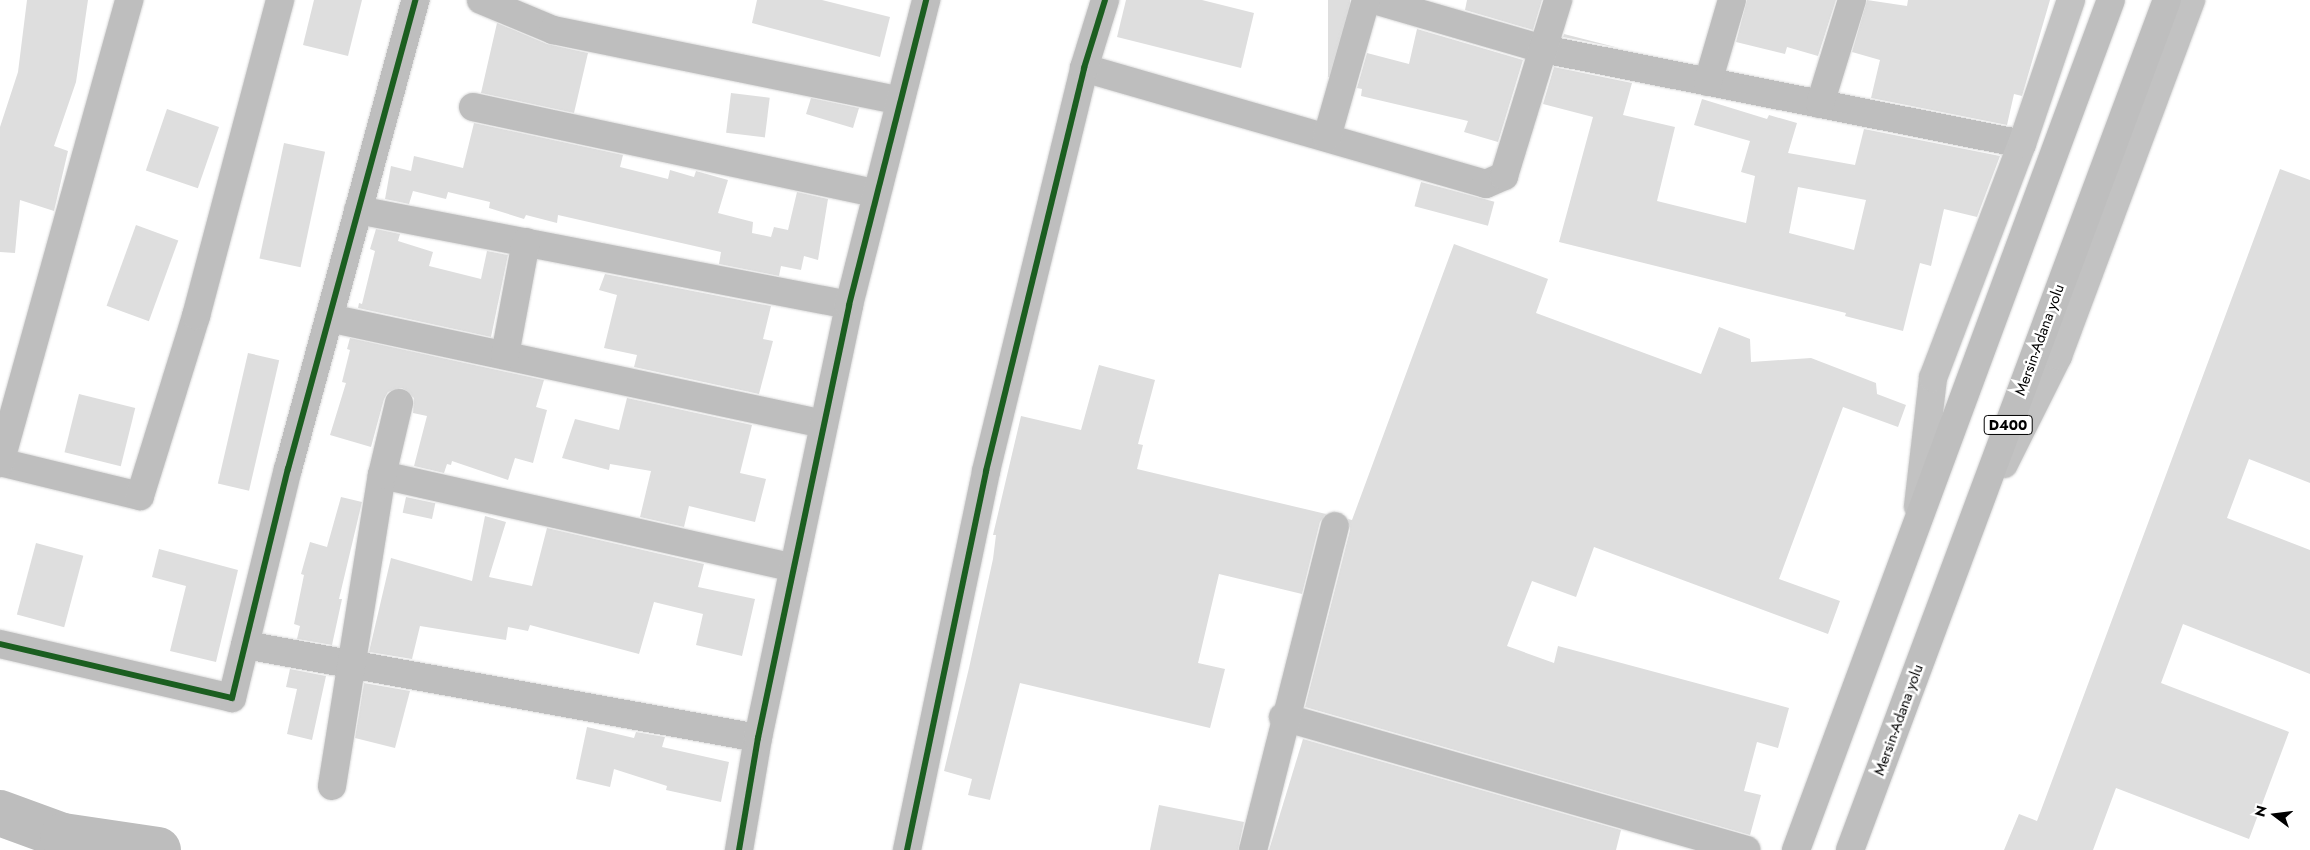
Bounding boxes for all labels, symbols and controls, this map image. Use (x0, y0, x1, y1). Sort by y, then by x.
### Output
street label: Mersin-Adana yolu (2012, 282, 2068, 398)
road number: D400 (1983, 414, 2033, 436)
street label: Mersin-Adana yolu (1871, 662, 1927, 778)
north arrow (2250, 790, 2300, 840)
text: N (2249, 803, 2272, 819)

